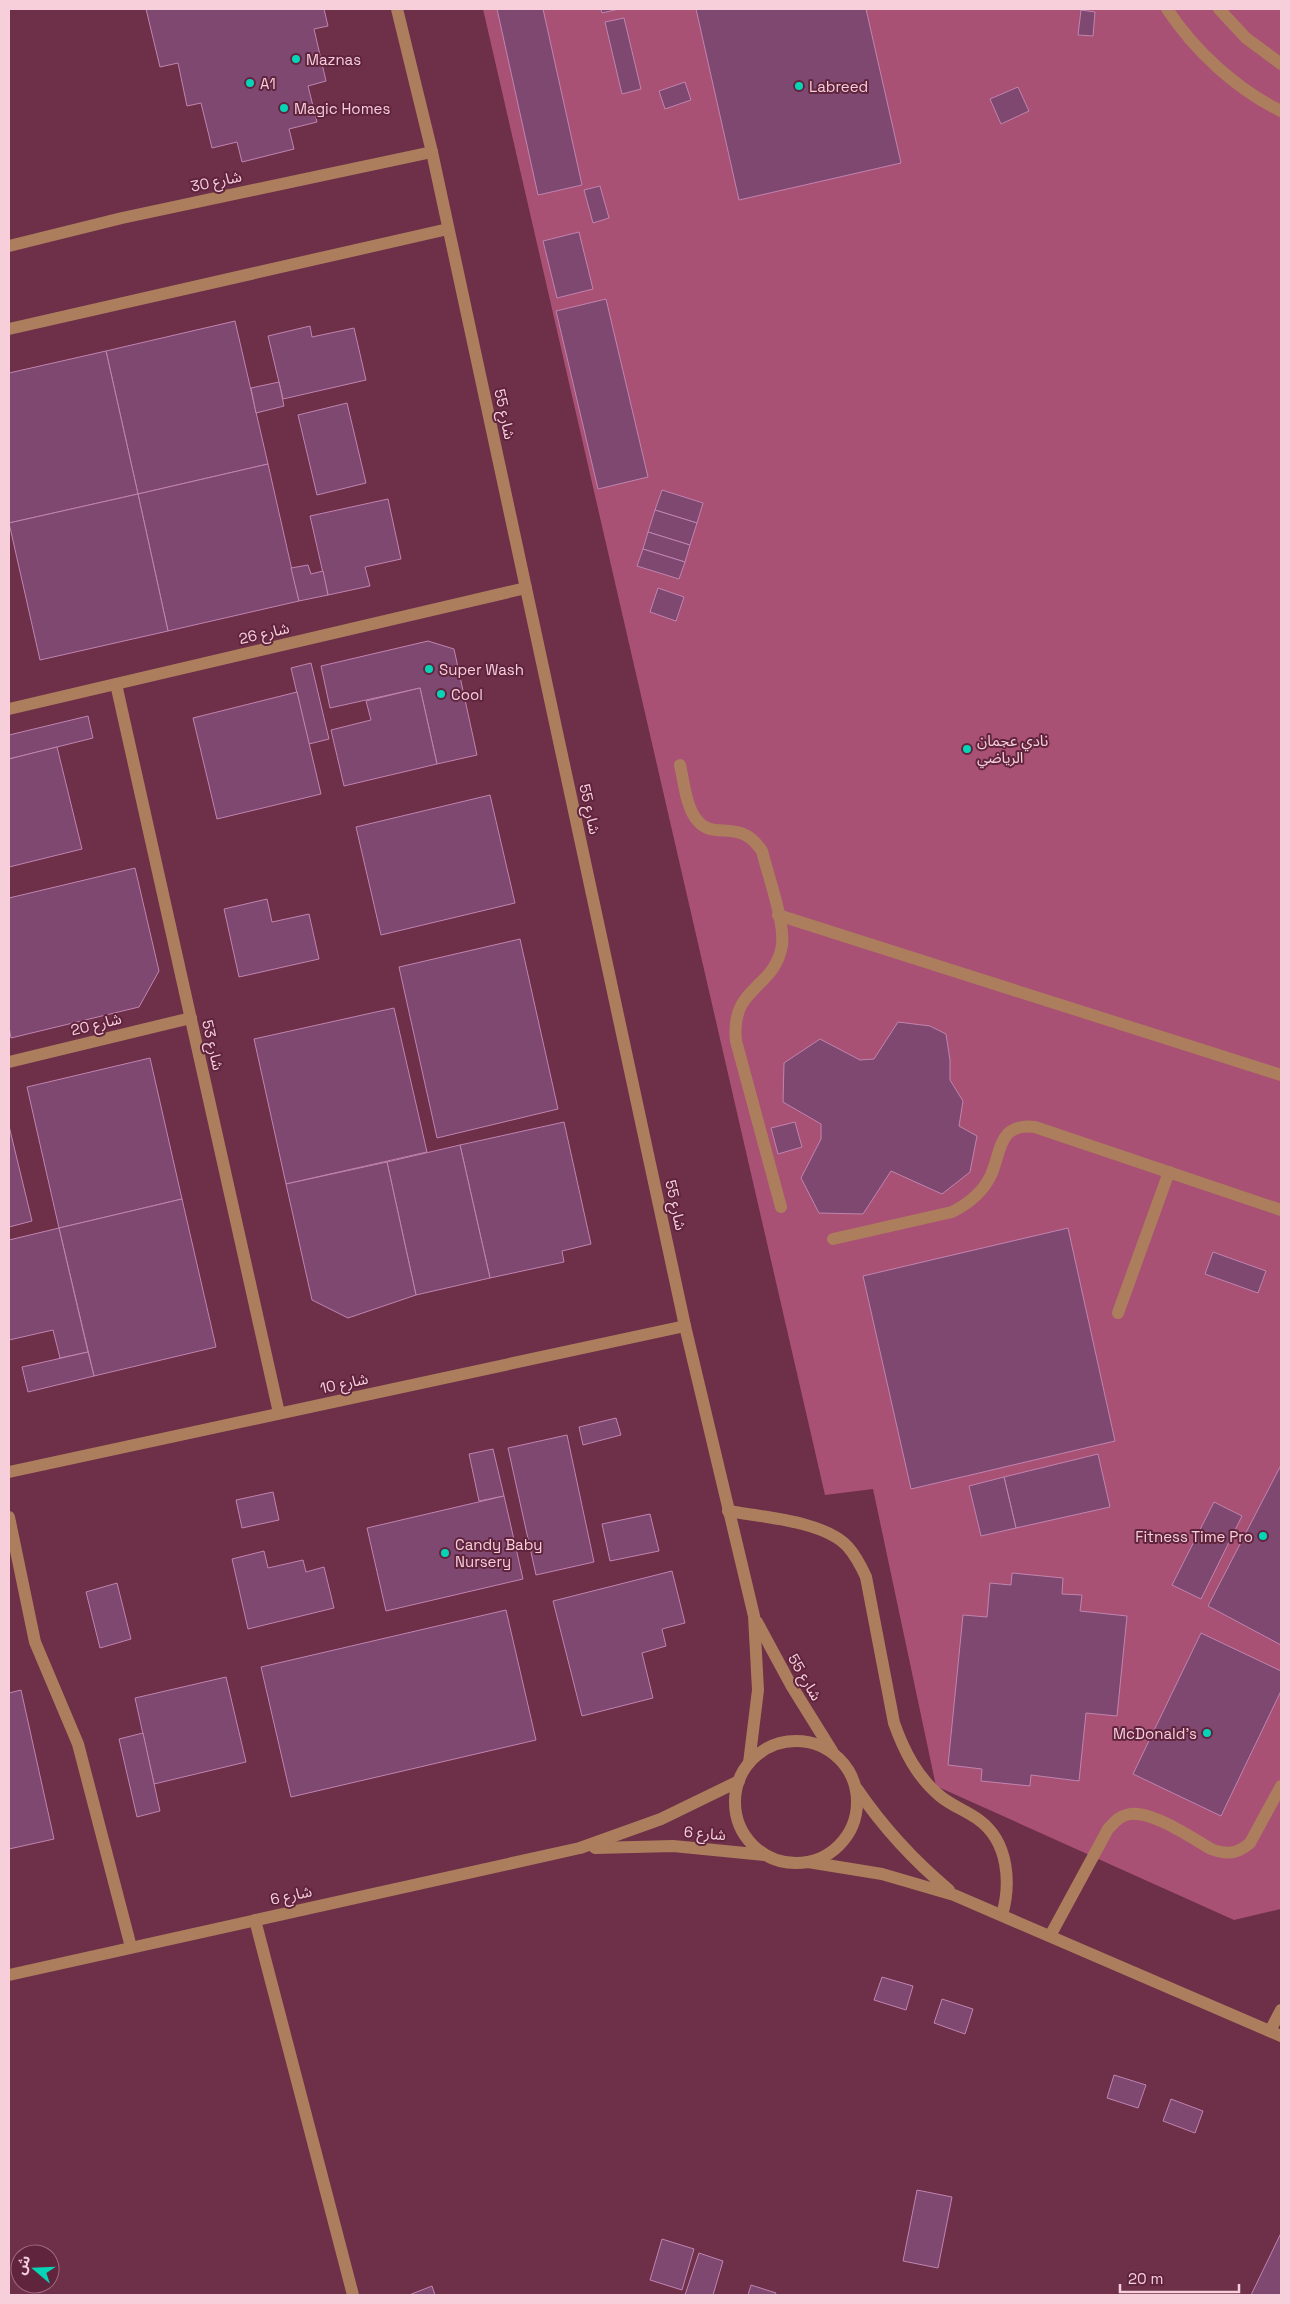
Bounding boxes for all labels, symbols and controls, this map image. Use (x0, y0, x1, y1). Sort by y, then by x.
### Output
place label: Maznas (306, 50, 361, 69)
marker: Maznas (290, 53, 302, 65)
place label: A1 (260, 74, 276, 93)
marker: A1 (244, 77, 256, 89)
place label: Labreed (809, 77, 868, 96)
marker: Labreed (793, 80, 805, 92)
place label: Magic Homes (294, 99, 390, 118)
marker: Magic Homes (278, 102, 290, 114)
street label: شارع 30 (189, 166, 244, 199)
street label: شارع 55 (487, 387, 520, 442)
street label: شارع 26 (237, 618, 292, 651)
place label: Super Wash (439, 660, 524, 679)
marker: Super Wash (423, 663, 435, 675)
place label: Cool (451, 685, 483, 704)
marker: Cool (435, 688, 447, 700)
place label: نادي عجمان الرياضي (977, 731, 1048, 769)
marker: نادي عجمان الرياضي (961, 743, 973, 755)
street label: شارع 55 (572, 782, 605, 837)
street label: شارع 20 (69, 1008, 124, 1042)
street label: شارع 53 (195, 1018, 228, 1073)
street label: شارع 55 (658, 1178, 691, 1233)
street label: شارع 10 (318, 1369, 371, 1400)
place label: Fitness Time Pro (1135, 1527, 1253, 1546)
marker: Fitness Time Pro (1257, 1530, 1269, 1542)
place label: Candy Baby Nursery (455, 1535, 543, 1571)
marker: Candy Baby Nursery (439, 1547, 451, 1559)
street label: شارع 55 (781, 1650, 826, 1706)
place label: McDonald's (1113, 1724, 1197, 1743)
marker: McDonald's (1201, 1727, 1213, 1739)
street label: شارع 6 (683, 1822, 727, 1847)
street label: شارع 6 (268, 1881, 315, 1912)
north arrow (10, 2244, 60, 2294)
text: ش (11, 2253, 34, 2277)
scale bar (1120, 2262, 1239, 2294)
text: 20 m (1128, 2269, 1163, 2288)

